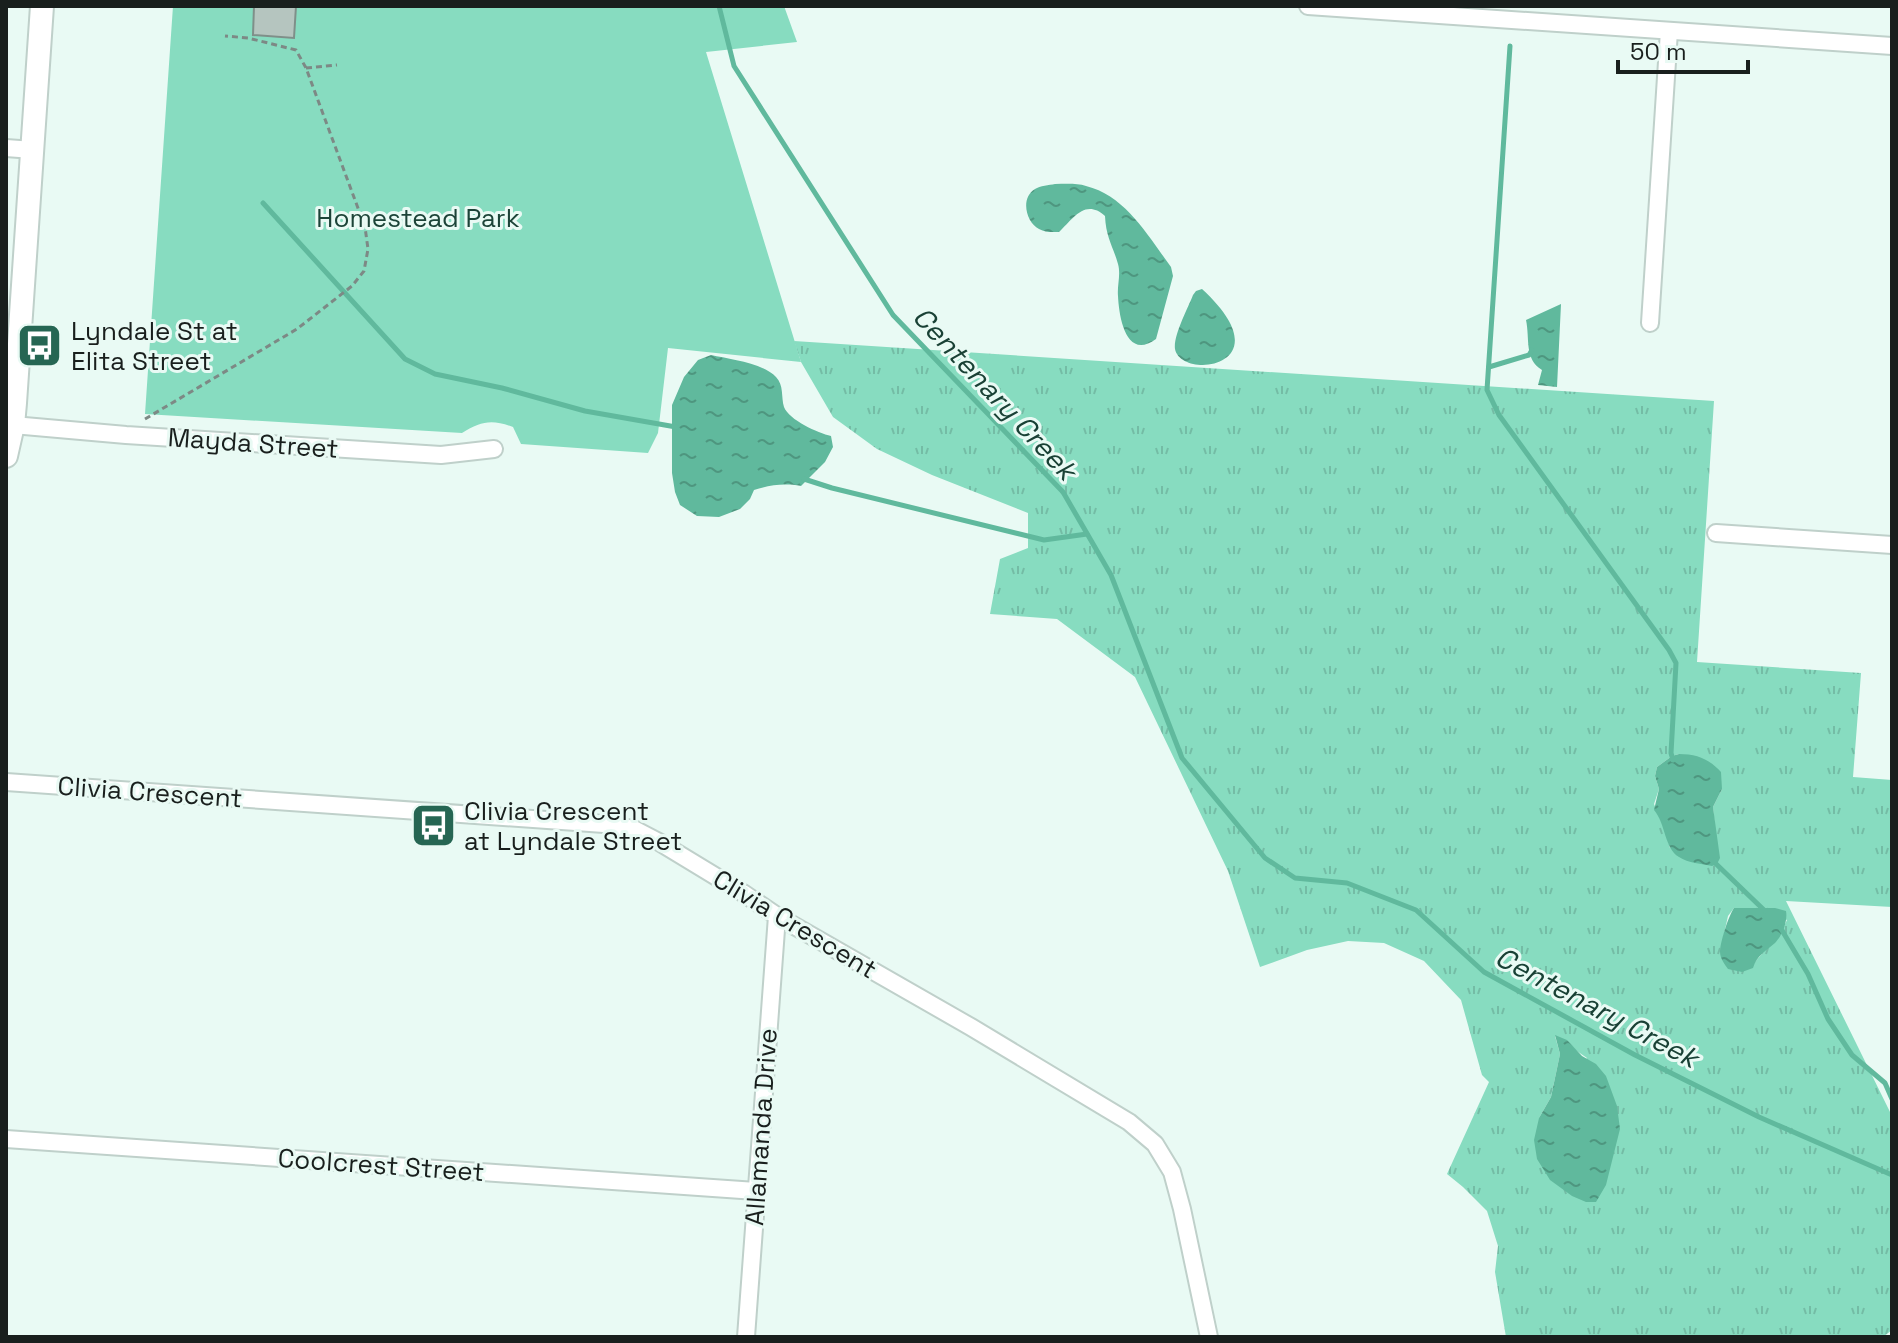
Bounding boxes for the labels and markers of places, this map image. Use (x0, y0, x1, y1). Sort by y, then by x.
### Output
place label: Lyndale St at Elita Street (71, 314, 238, 378)
bus stop icon: Lyndale St at Elita Street (16, 322, 64, 370)
place label: Clivia Crescent at Lyndale Street (464, 794, 682, 858)
bus stop icon: Clivia Crescent at Lyndale Street (409, 802, 457, 850)

